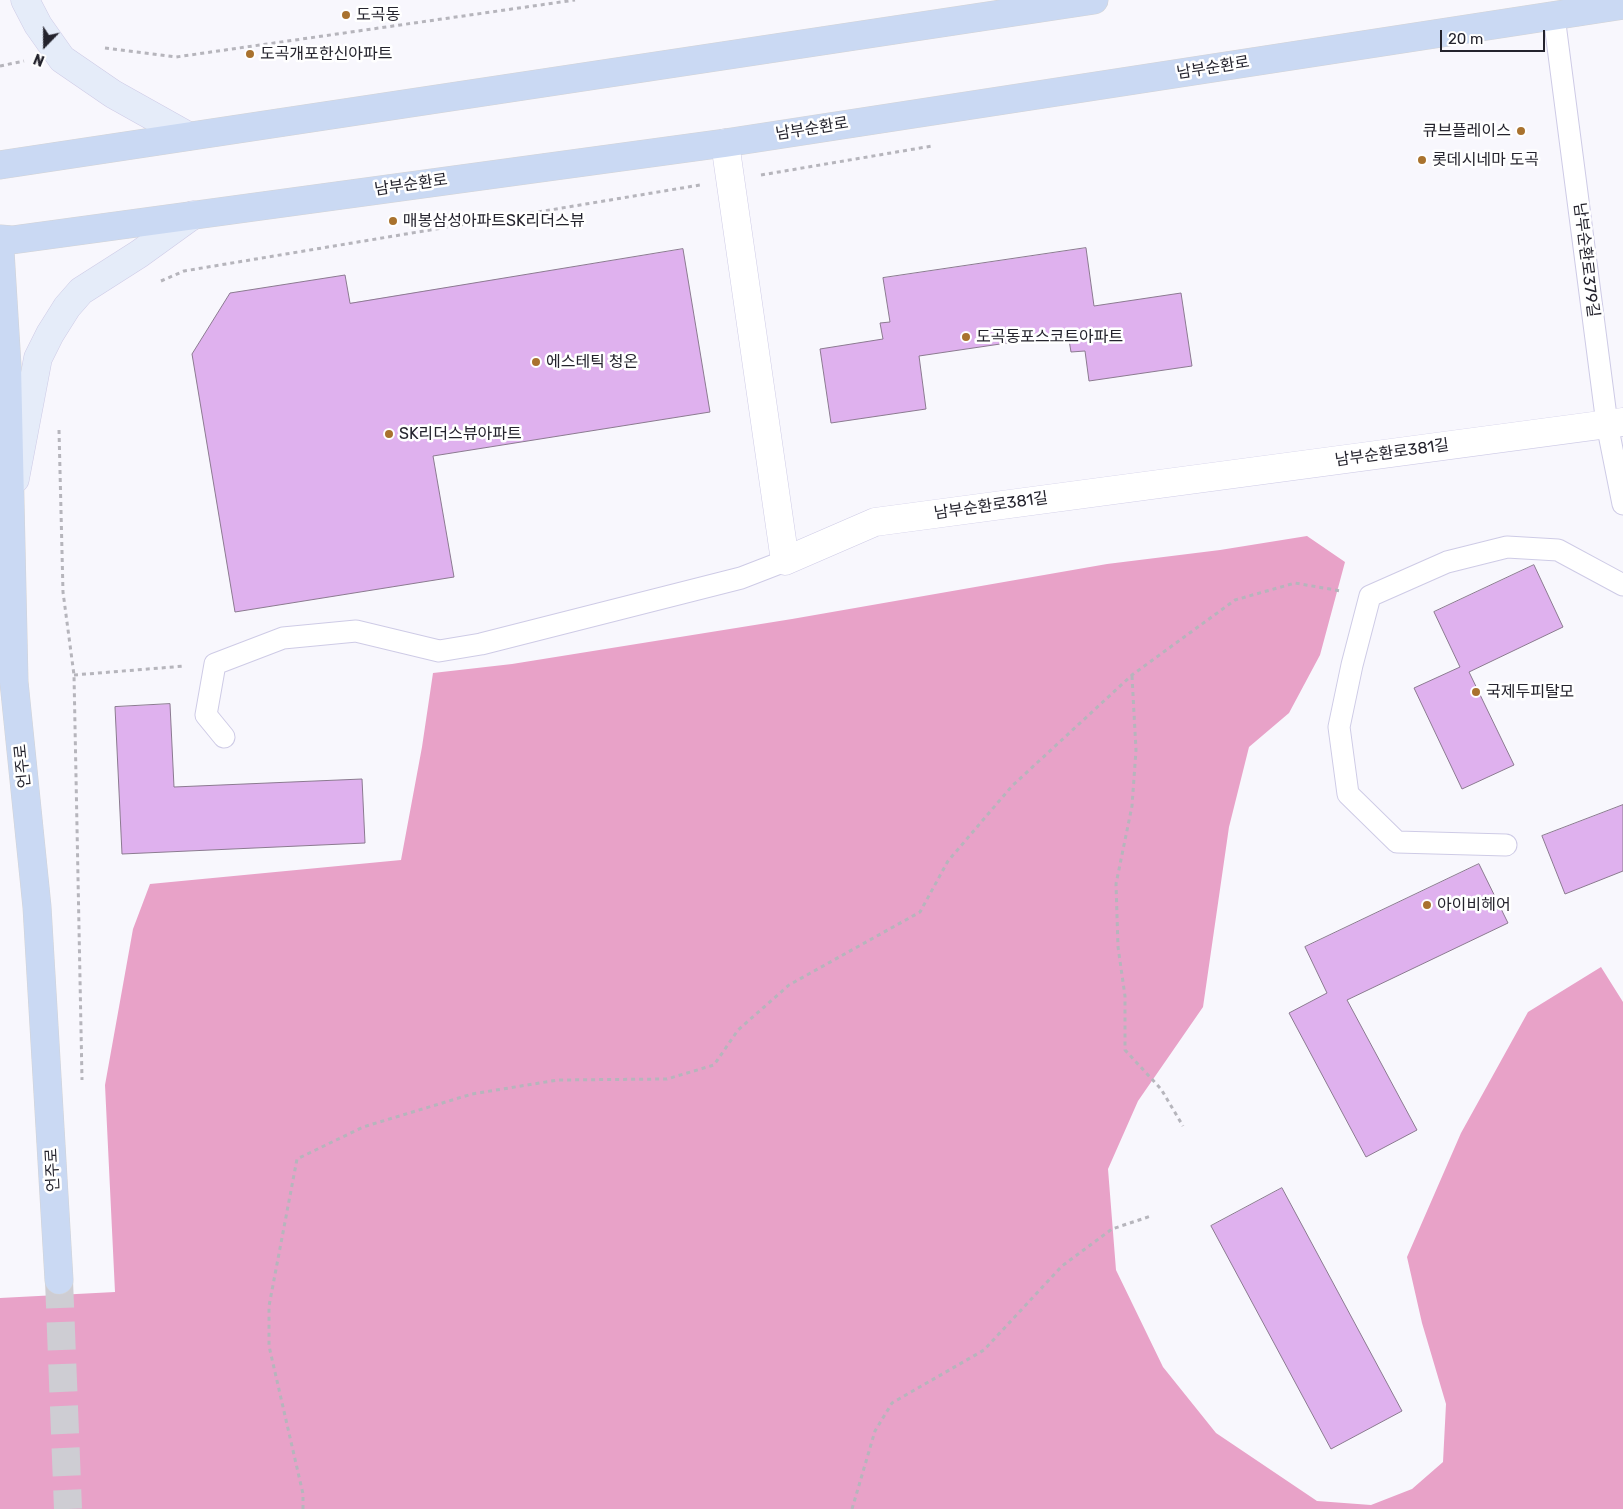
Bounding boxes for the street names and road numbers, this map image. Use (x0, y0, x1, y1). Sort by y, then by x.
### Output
street label: 남부순환로 (1175, 53, 1251, 83)
street label: 남부순환로 (774, 114, 850, 144)
street label: 남부순환로 (373, 170, 449, 200)
street label: 남부순환로379길 (1569, 201, 1603, 319)
street label: 남부순환로381길 (1334, 435, 1450, 471)
street label: 남부순환로381길 (933, 488, 1049, 524)
street label: 언주로 (11, 743, 35, 789)
street label: 언주로 (42, 1147, 64, 1193)

